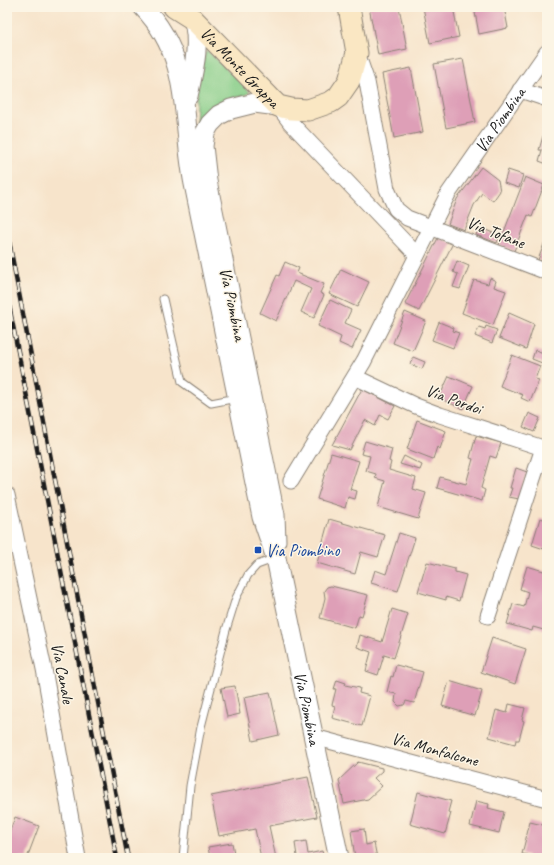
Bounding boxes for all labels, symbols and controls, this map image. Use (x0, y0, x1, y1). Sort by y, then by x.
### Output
street label: Via Monte Grappa (196, 23, 285, 114)
street label: Via Piombina (470, 82, 531, 157)
street label: Via Tofane (464, 212, 529, 254)
street label: Via Piombina (215, 266, 251, 345)
street label: Via Pordoi (423, 380, 486, 420)
place label: Via Piombino (266, 540, 340, 561)
marker: Via Piombino (253, 545, 263, 555)
street label: Via Canale (46, 641, 79, 707)
street label: Via Piombina (289, 670, 325, 749)
street label: Via Monfalcone (389, 728, 482, 771)

